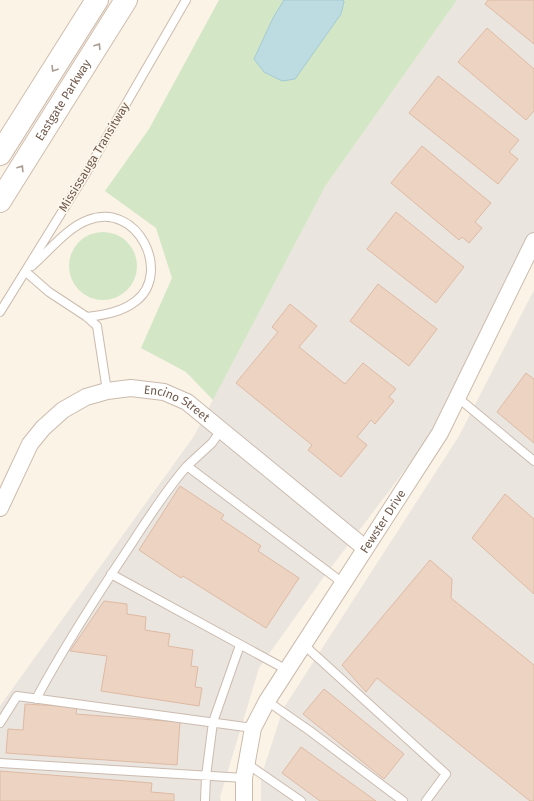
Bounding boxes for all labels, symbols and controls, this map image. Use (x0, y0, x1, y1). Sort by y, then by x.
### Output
one-way arrow (93, 43, 101, 50)
street label: Eastgate Parkway (33, 57, 94, 143)
one-way arrow (51, 65, 59, 72)
street label: Mississauga Transitway (56, 100, 132, 214)
one-way arrow (16, 165, 24, 172)
street label: Encino Street (143, 383, 213, 425)
street label: Fewster Drive (357, 487, 409, 556)

